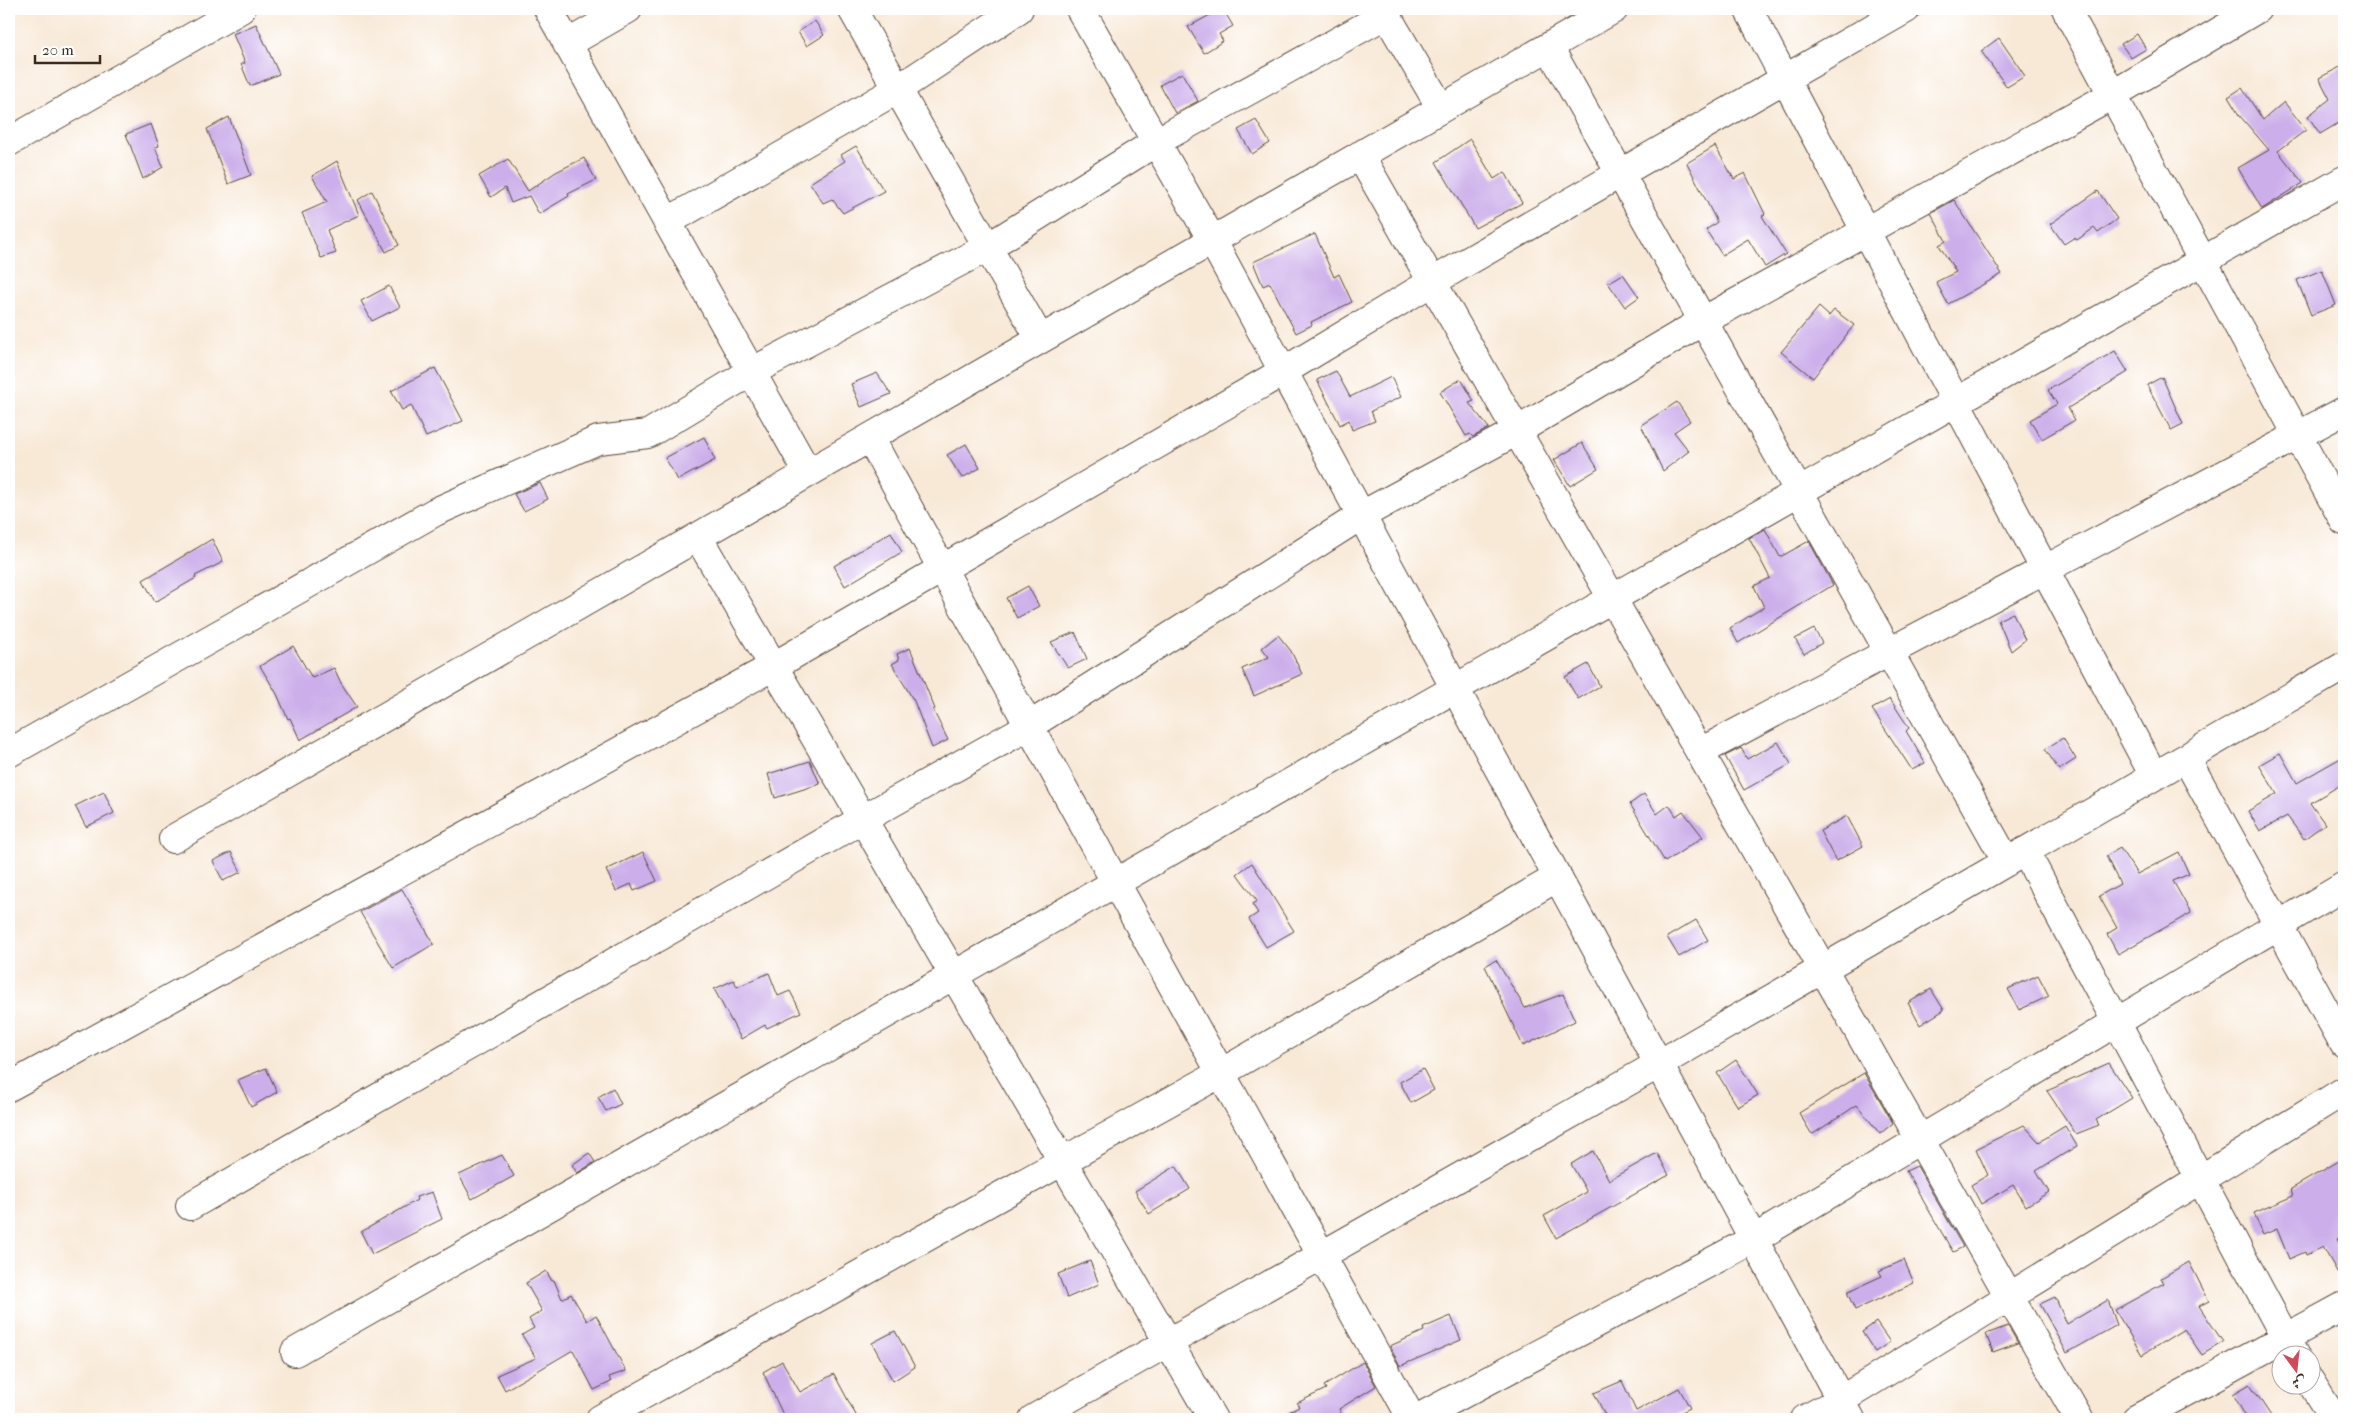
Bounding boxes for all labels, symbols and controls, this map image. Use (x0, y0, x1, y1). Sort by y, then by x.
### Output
scale bar (35, 32, 100, 64)
text: 20 m (42, 41, 74, 59)
north arrow (2270, 1346, 2320, 1396)
text: ش (2290, 1372, 2308, 1392)

